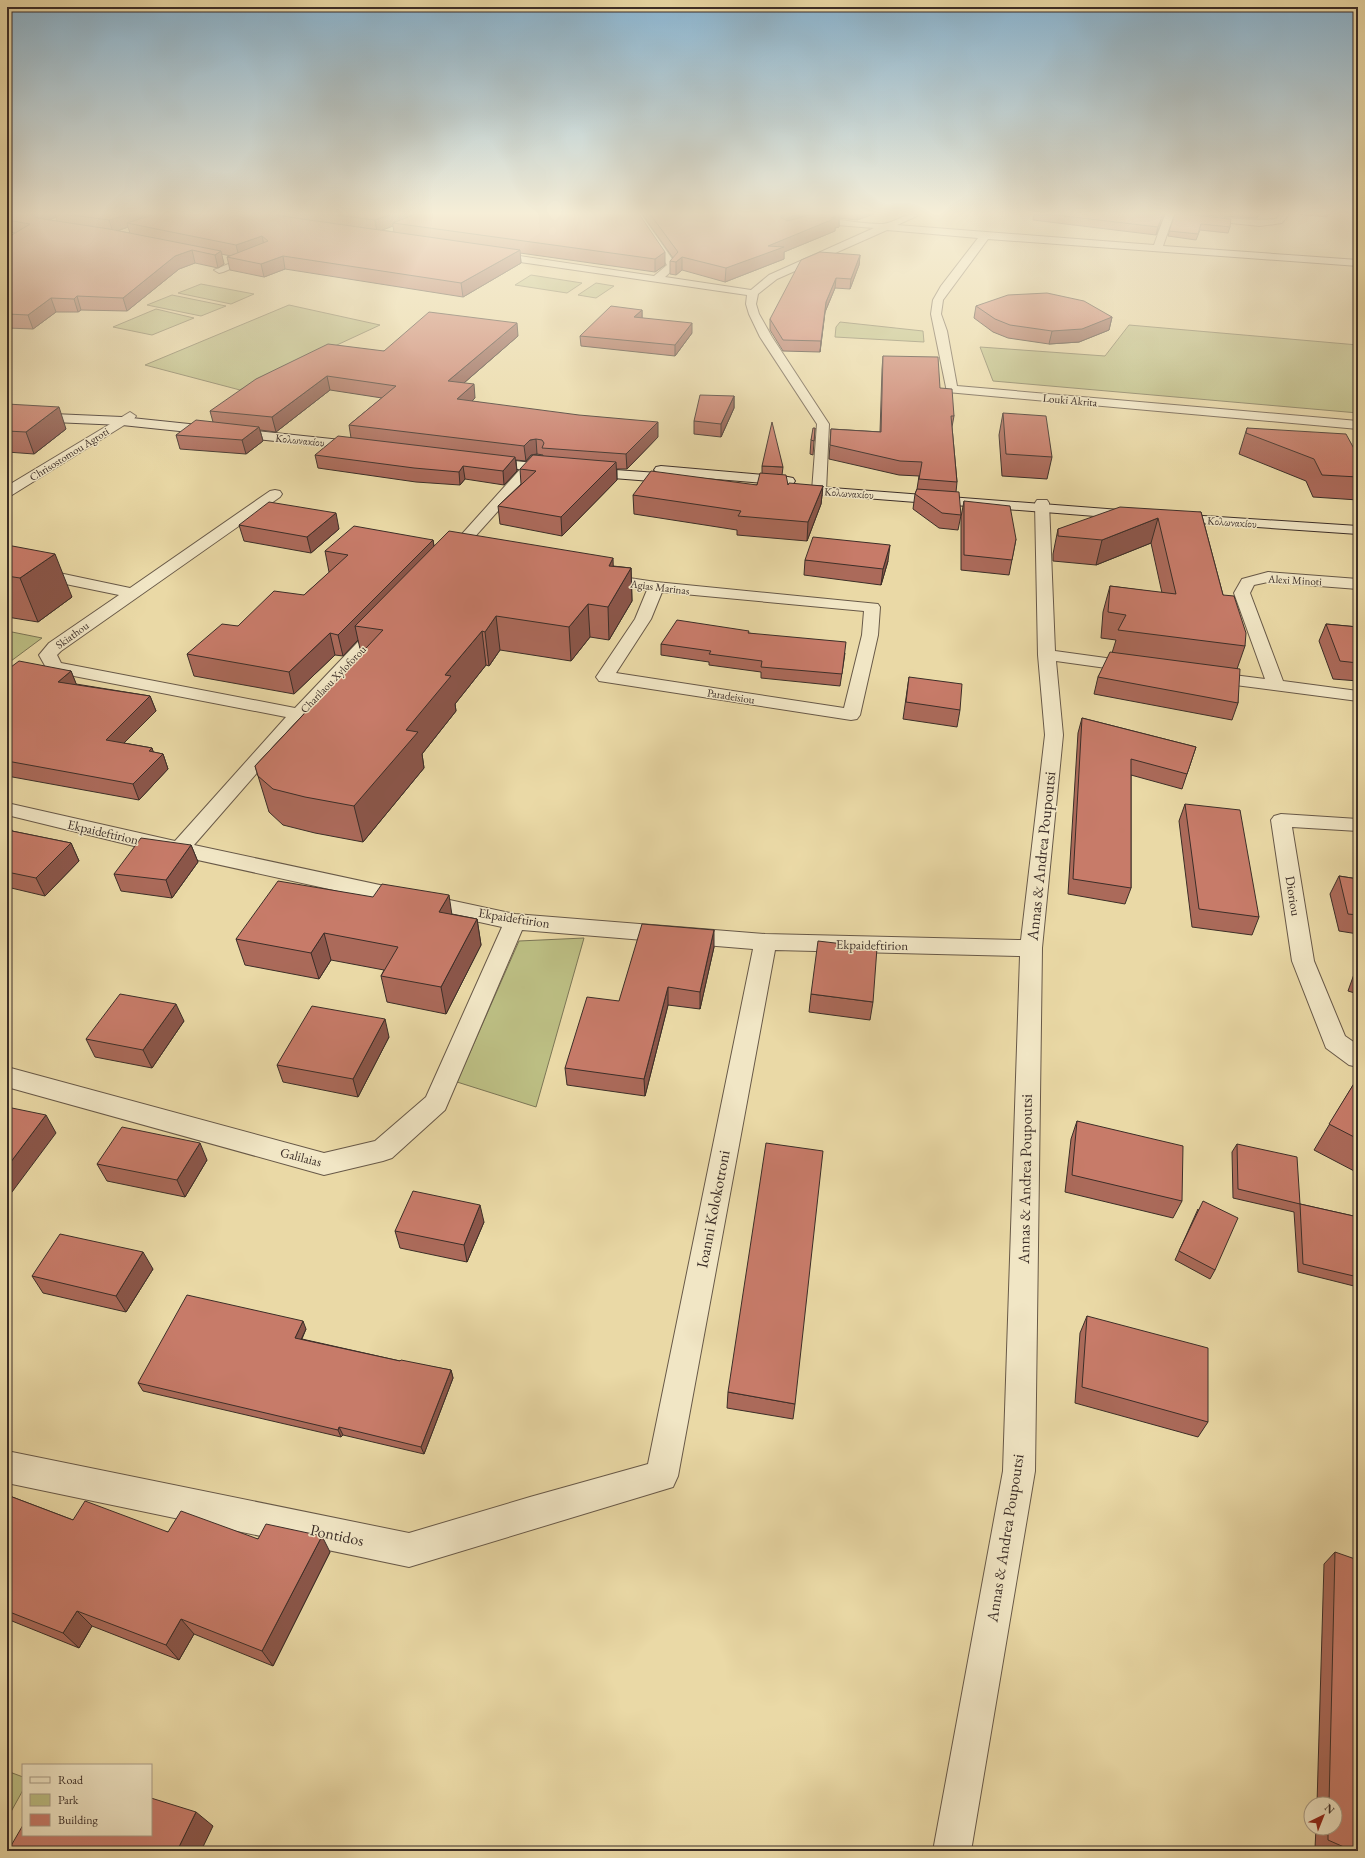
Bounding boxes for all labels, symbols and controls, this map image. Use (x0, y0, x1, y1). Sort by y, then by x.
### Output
street label: Louki Akrita (1042, 391, 1098, 409)
street label: Chrisostomou Agroti (27, 424, 112, 484)
street label: Κολωνακίου (275, 430, 326, 450)
street label: Κολωνακίου (824, 484, 874, 502)
street label: Κολωνακίου (1207, 513, 1257, 531)
street label: Alexi Minoti (1267, 572, 1323, 588)
street label: Agias Marinas (629, 576, 691, 598)
street label: Skiathou (53, 618, 92, 652)
street label: Charilaou Xyloforou (297, 642, 369, 716)
street label: Paradeisiou (706, 685, 756, 707)
street label: Annas & Andrea Poupoutsi (1022, 770, 1060, 943)
street label: Ekpaideftirion (66, 816, 140, 848)
street label: Dioriou (1281, 875, 1305, 917)
street label: Ekpaideftirion (477, 904, 551, 932)
street label: Ekpaideftirion (836, 936, 908, 954)
street label: Annas & Andrea Poupoutsi (1013, 1094, 1037, 1265)
street label: Galilaias (279, 1144, 323, 1170)
street label: Ioanni Kolokotroni (691, 1148, 735, 1270)
street label: Annas & Andrea Poupoutsi (981, 1452, 1029, 1625)
street label: Pontidos (308, 1519, 366, 1551)
legend (22, 1764, 152, 1836)
text: Road (58, 1772, 84, 1788)
text: Park (58, 1792, 79, 1808)
north arrow (1303, 1796, 1343, 1836)
text: N (1322, 1801, 1338, 1817)
text: Building (58, 1812, 99, 1828)

